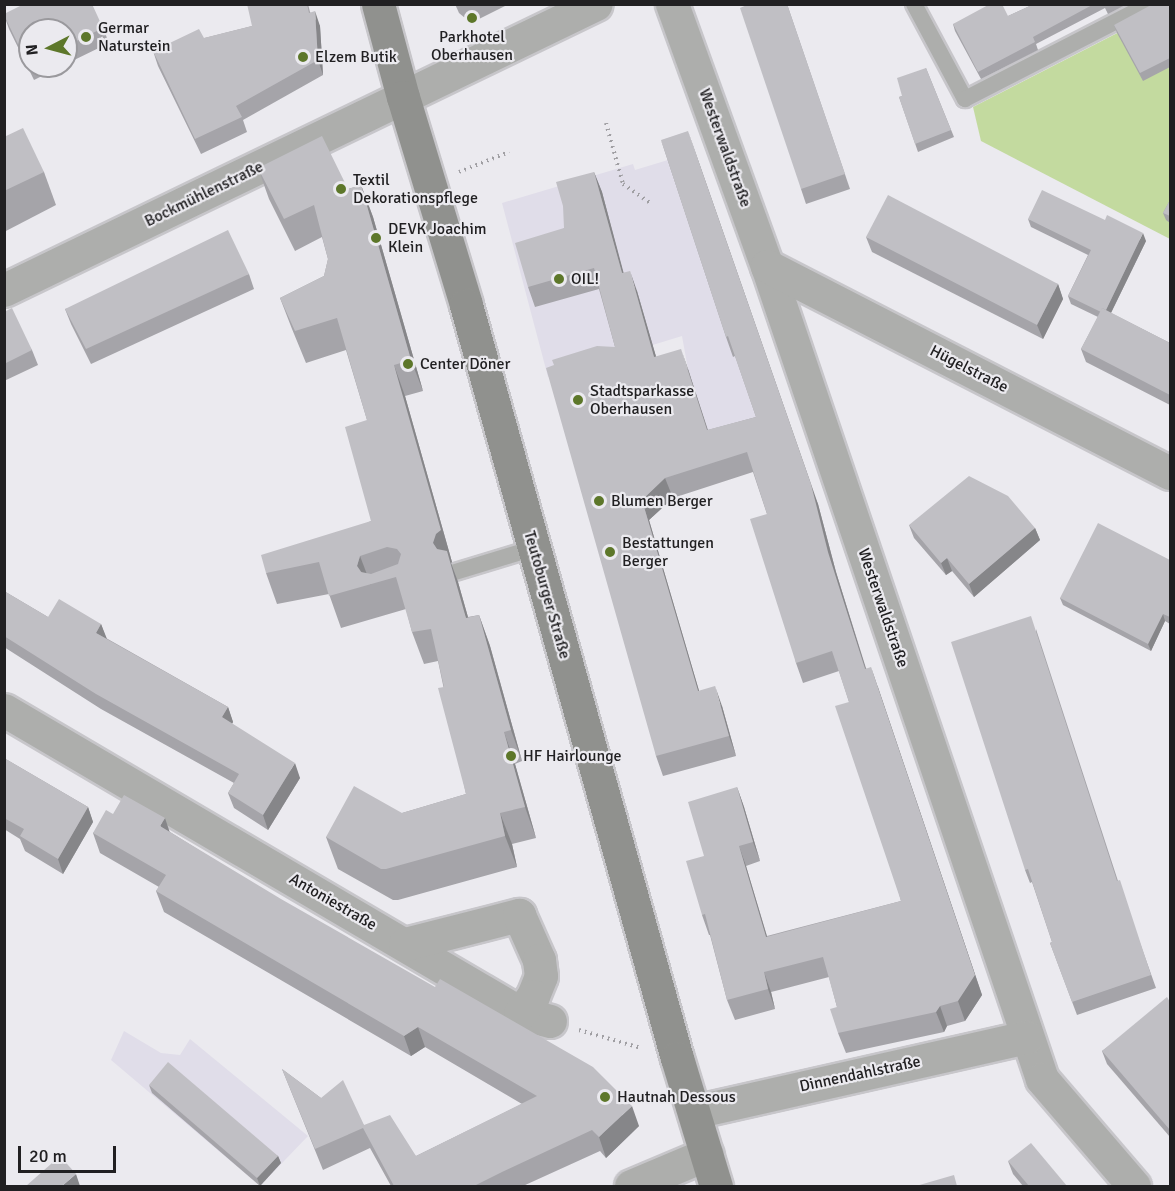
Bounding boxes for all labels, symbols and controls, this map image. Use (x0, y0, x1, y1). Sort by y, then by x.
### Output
marker: Parkhotel Oberhausen (465, 11, 479, 25)
north arrow (18, 18, 78, 78)
place label: Germar Naturstein (98, 18, 171, 56)
place label: Parkhotel Oberhausen (431, 27, 513, 65)
marker: Germar Naturstein (79, 30, 93, 44)
text: N (22, 43, 43, 56)
place label: Elzem Butik (315, 47, 397, 67)
marker: Elzem Butik (296, 50, 310, 64)
street label: Westerwaldstraße (695, 86, 755, 210)
street label: Bockmühlenstraße (142, 157, 266, 231)
place label: Textil Dekorationspflege (353, 170, 478, 208)
marker: Textil Dekorationspflege (334, 182, 348, 196)
place label: DEVK Joachim Klein (388, 219, 487, 257)
marker: DEVK Joachim Klein (369, 231, 383, 245)
place label: OIL! (571, 269, 599, 289)
marker: OIL! (552, 272, 566, 286)
street label: Hügelstraße (927, 341, 1011, 397)
place label: Center Döner (420, 354, 510, 374)
marker: Center Döner (401, 357, 415, 371)
place label: Stadtsparkasse Oberhausen (590, 381, 694, 419)
marker: Stadtsparkasse Oberhausen (571, 393, 585, 407)
place label: Blumen Berger (611, 491, 713, 511)
marker: Blumen Berger (592, 494, 606, 508)
street label: Teutoburger Straße (520, 529, 574, 661)
place label: Bestattungen Berger (622, 533, 714, 571)
marker: Bestattungen Berger (603, 545, 617, 559)
street label: Westerwaldstraße (854, 546, 912, 670)
place label: HF Hairlounge (523, 746, 622, 766)
marker: HF Hairlounge (504, 749, 518, 763)
street label: Antoniestraße (286, 869, 380, 935)
street label: Dinnendahlstraße (798, 1052, 922, 1096)
place label: Hautnah Dessous (617, 1087, 736, 1107)
marker: Hautnah Dessous (598, 1090, 612, 1104)
scale bar (21, 1134, 118, 1172)
text: 20 m (29, 1145, 67, 1167)

